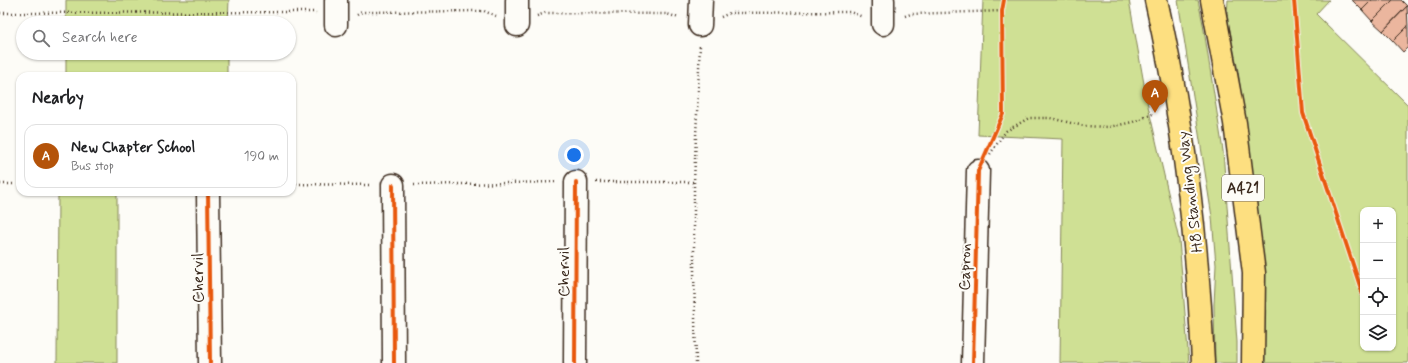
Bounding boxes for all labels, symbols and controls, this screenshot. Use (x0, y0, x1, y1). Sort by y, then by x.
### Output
search box (16, 16, 296, 60)
icon: search (30, 27, 52, 49)
text: Search here (62, 28, 138, 48)
pin: A (1142, 80, 1168, 113)
text: Nearby (32, 87, 84, 109)
street label: H8 Standing Way (1173, 130, 1209, 254)
text: New Chapter School (71, 138, 195, 158)
your location (564, 145, 584, 165)
text: A (42, 148, 50, 165)
text: 190 m (244, 148, 279, 165)
text: Bus stop (71, 158, 114, 175)
road number: A421 (1222, 175, 1264, 201)
map controls (1360, 207, 1396, 351)
button: + (1360, 207, 1396, 243)
street label: Capron (955, 243, 976, 291)
button: − (1360, 243, 1396, 279)
street label: Chervil (554, 247, 575, 297)
street label: Chervil (188, 253, 209, 303)
button: locate (1360, 279, 1396, 315)
button: layers (1360, 315, 1396, 351)

